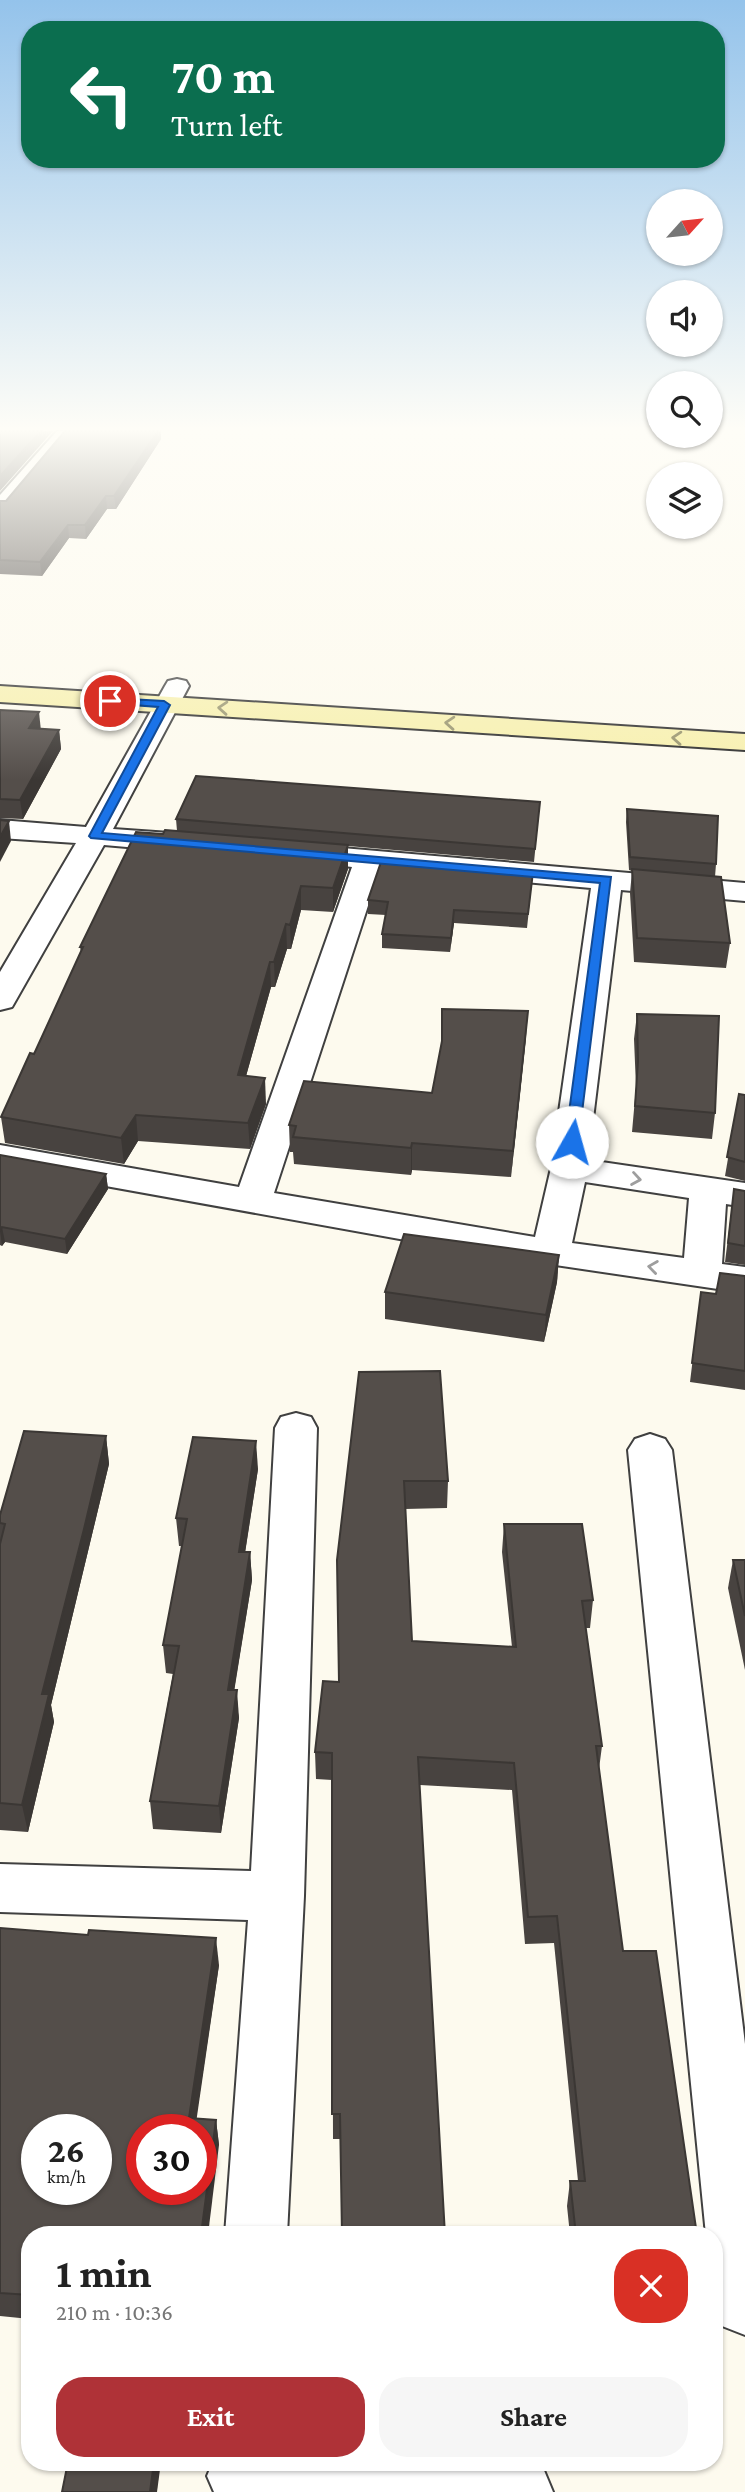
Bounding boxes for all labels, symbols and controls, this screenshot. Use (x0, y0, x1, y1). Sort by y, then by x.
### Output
icon: left (56, 49, 147, 140)
text: 70 m (171, 49, 275, 104)
text: Turn left (171, 107, 282, 143)
north arrow (646, 189, 723, 266)
map controls (646, 189, 723, 539)
button: sound (646, 280, 723, 357)
button: search (646, 371, 723, 448)
button: layers (646, 462, 723, 539)
pin (80, 671, 140, 731)
icon: arrive (91, 682, 129, 720)
one-way arrow (217, 701, 228, 716)
one-way arrow (444, 716, 455, 731)
one-way arrow (671, 731, 682, 746)
position arrow (535, 1105, 609, 1179)
one-way arrow (630, 1171, 642, 1186)
one-way arrow (647, 1259, 659, 1274)
speed limit sign: 30 (126, 2114, 217, 2205)
text: 26 (48, 2131, 85, 2170)
text: km/h (47, 2167, 86, 2187)
text: 1 min (56, 2249, 152, 2296)
button: close (614, 2249, 688, 2323)
text: 210 m · 10:36 (56, 2299, 173, 2325)
button: Exit (56, 2377, 365, 2457)
button: Share (379, 2377, 688, 2457)

